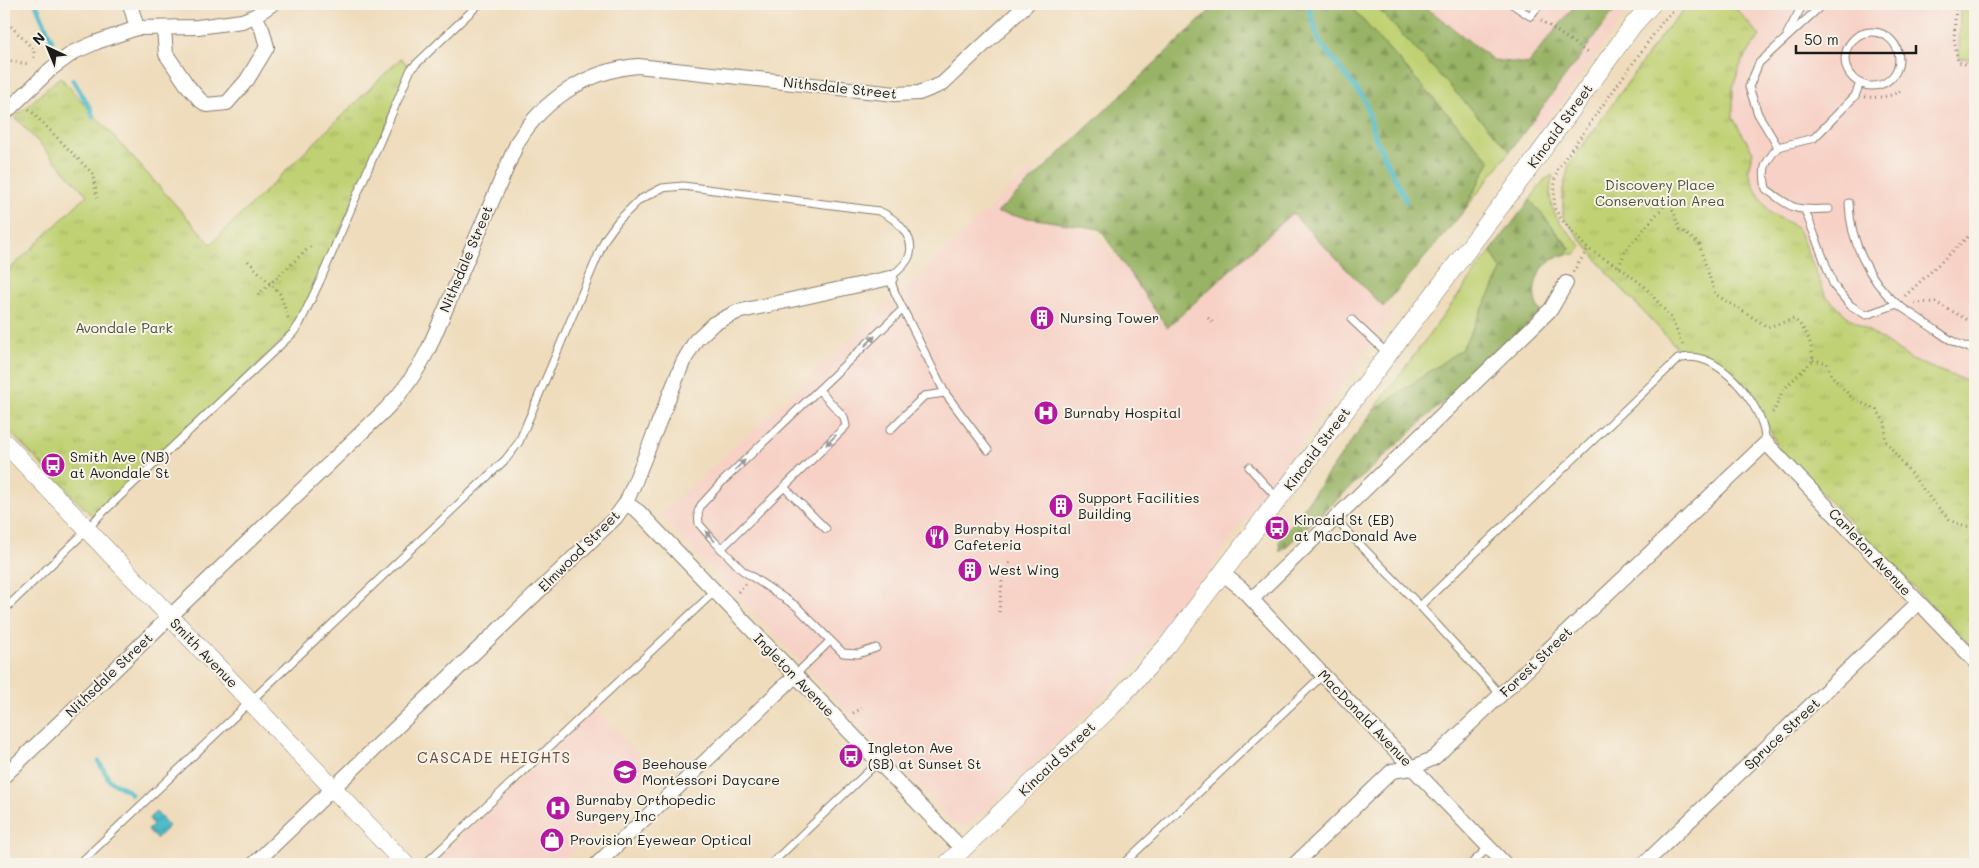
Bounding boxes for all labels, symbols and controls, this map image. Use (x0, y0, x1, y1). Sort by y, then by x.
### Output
north arrow (22, 22, 72, 72)
scale bar (1796, 22, 1916, 54)
text: N (28, 28, 49, 49)
text: 50 m (1804, 29, 1839, 49)
street label: Nithsdale Street (782, 72, 898, 103)
street label: Kincaid Street (1523, 80, 1597, 172)
park label: Discovery Place Conservation Area (1595, 175, 1725, 210)
street label: Nithsdale Street (434, 202, 497, 315)
building icon: Nursing Tower (1029, 305, 1055, 331)
place label: Nursing Tower (1060, 308, 1159, 327)
park label: Avondale Park (75, 318, 173, 337)
one-way arrow (864, 335, 876, 347)
hospital icon: Burnaby Hospital (1033, 400, 1059, 426)
place label: Burnaby Hospital (1064, 403, 1181, 422)
street label: Kincaid Street (1279, 403, 1354, 494)
one-way arrow (826, 434, 838, 446)
place label: Smith Ave (NB) at Avondale St (70, 447, 169, 482)
bus stop icon: Smith Ave (NB) at Avondale St (40, 452, 66, 478)
one-way arrow (734, 459, 746, 471)
place label: Support Facilities Building (1078, 488, 1200, 523)
building icon: Support Facilities Building (1048, 493, 1074, 519)
street label: Carleton Avenue (1825, 504, 1916, 599)
street label: Elmwood Street (534, 506, 624, 596)
place label: Kincaid St (EB) at MacDonald Ave (1294, 510, 1417, 545)
bus stop icon: Kincaid St (EB) at MacDonald Ave (1264, 515, 1290, 541)
place label: Burnaby Hospital Cafeteria (954, 519, 1071, 554)
restaurant icon: Burnaby Hospital Cafeteria (924, 524, 950, 550)
one-way arrow (704, 531, 716, 543)
building icon: West Wing (957, 557, 983, 583)
place label: West Wing (988, 560, 1059, 579)
street label: Smith Avenue (166, 614, 243, 692)
street label: Forest Street (1495, 622, 1576, 701)
street label: Nithsdale Street (61, 628, 156, 721)
street label: Ingleton Avenue (750, 629, 839, 721)
street label: MacDonald Avenue (1314, 665, 1417, 770)
street label: Spruce Street (1740, 694, 1824, 774)
street label: Kincaid Street (1014, 717, 1099, 800)
place label: Ingleton Ave (SB) at Sunset St (868, 738, 981, 773)
bus stop icon: Ingleton Ave (SB) at Sunset St (838, 743, 864, 769)
district label: CASCADE HEIGHTS (417, 747, 571, 767)
place label: Beehouse Montessori Daycare (642, 754, 780, 789)
school or university icon: Beehouse Montessori Daycare (612, 759, 638, 785)
place label: Burnaby Orthopedic Surgery Inc (576, 790, 716, 825)
hospital icon: Burnaby Orthopedic Surgery Inc (545, 795, 571, 821)
shop icon: Provision Eyewear Optical (539, 827, 565, 853)
place label: Provision Eyewear Optical (570, 830, 752, 849)

